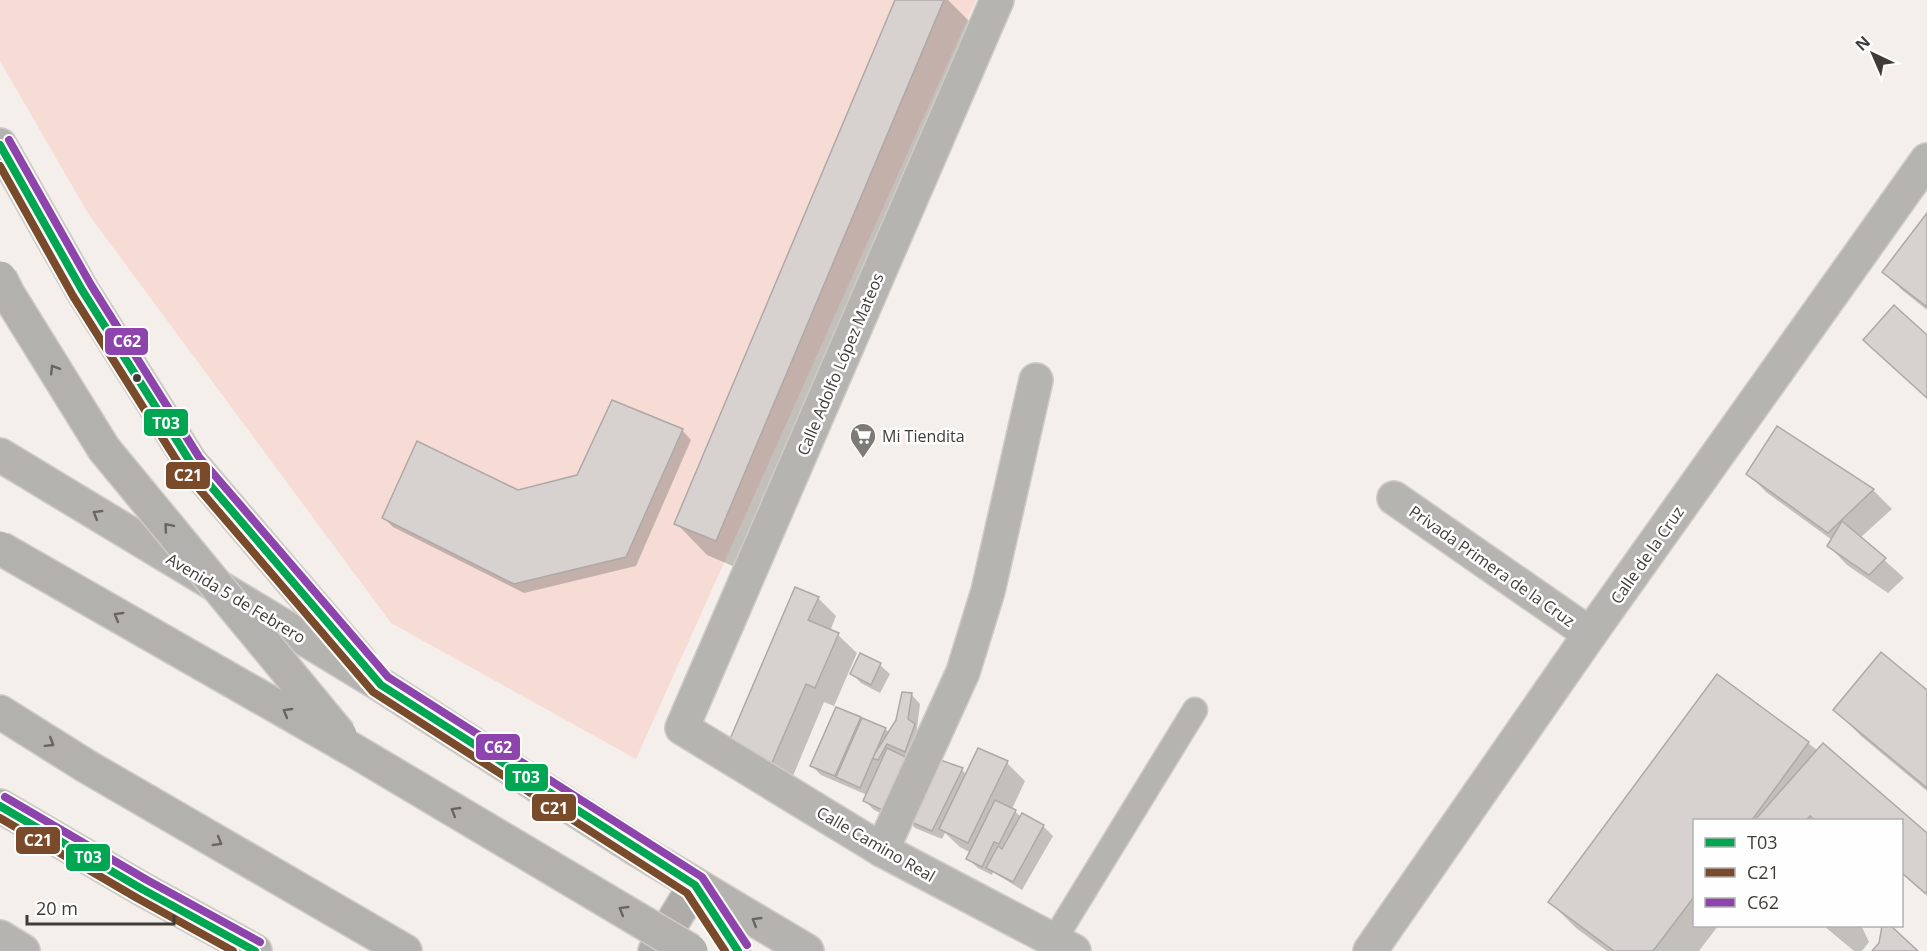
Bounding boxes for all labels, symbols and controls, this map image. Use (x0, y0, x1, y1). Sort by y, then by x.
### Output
north arrow (1843, 24, 1903, 84)
text: N (1850, 31, 1875, 56)
street label: Calle Adolfo López Mateos (791, 269, 889, 459)
line badge: C62 (104, 327, 149, 356)
text: C62 (113, 330, 141, 352)
one-way arrow (50, 365, 62, 375)
unlabelled marker (131, 372, 143, 384)
line badge: T03 (143, 408, 189, 437)
text: T03 (152, 412, 180, 434)
supermarket icon: Mi Tiendita (848, 421, 878, 459)
place label: Mi Tiendita (882, 425, 965, 447)
line badge: C21 (165, 461, 211, 490)
text: C21 (174, 464, 202, 486)
street label: Privada Primera de la Cruz (1405, 500, 1579, 632)
street label: Calle de la Cruz (1605, 502, 1689, 608)
one-way arrow (93, 509, 103, 521)
one-way arrow (165, 523, 176, 534)
street label: Avenida 5 de Febrero (162, 548, 310, 648)
one-way arrow (114, 612, 124, 623)
one-way arrow (283, 708, 293, 720)
line badge: C62 (475, 733, 521, 761)
one-way arrow (44, 736, 54, 748)
text: C62 (484, 736, 512, 758)
line badge: T03 (504, 763, 549, 792)
text: T03 (512, 766, 540, 788)
line badge: C21 (531, 793, 577, 822)
text: C21 (540, 797, 568, 819)
street label: Calle Camino Real (813, 801, 939, 887)
one-way arrow (451, 807, 461, 818)
legend (1693, 819, 1903, 927)
line badge: C21 (15, 826, 61, 855)
text: C21 (24, 829, 52, 851)
text: T03 (1747, 830, 1778, 854)
one-way arrow (211, 835, 222, 847)
line badge: T03 (65, 843, 111, 872)
text: T03 (74, 846, 102, 868)
text: C21 (1747, 860, 1779, 884)
scale bar (27, 888, 174, 926)
text: C62 (1747, 890, 1779, 914)
text: 20 m (36, 896, 78, 920)
one-way arrow (619, 906, 629, 918)
one-way arrow (752, 917, 762, 929)

